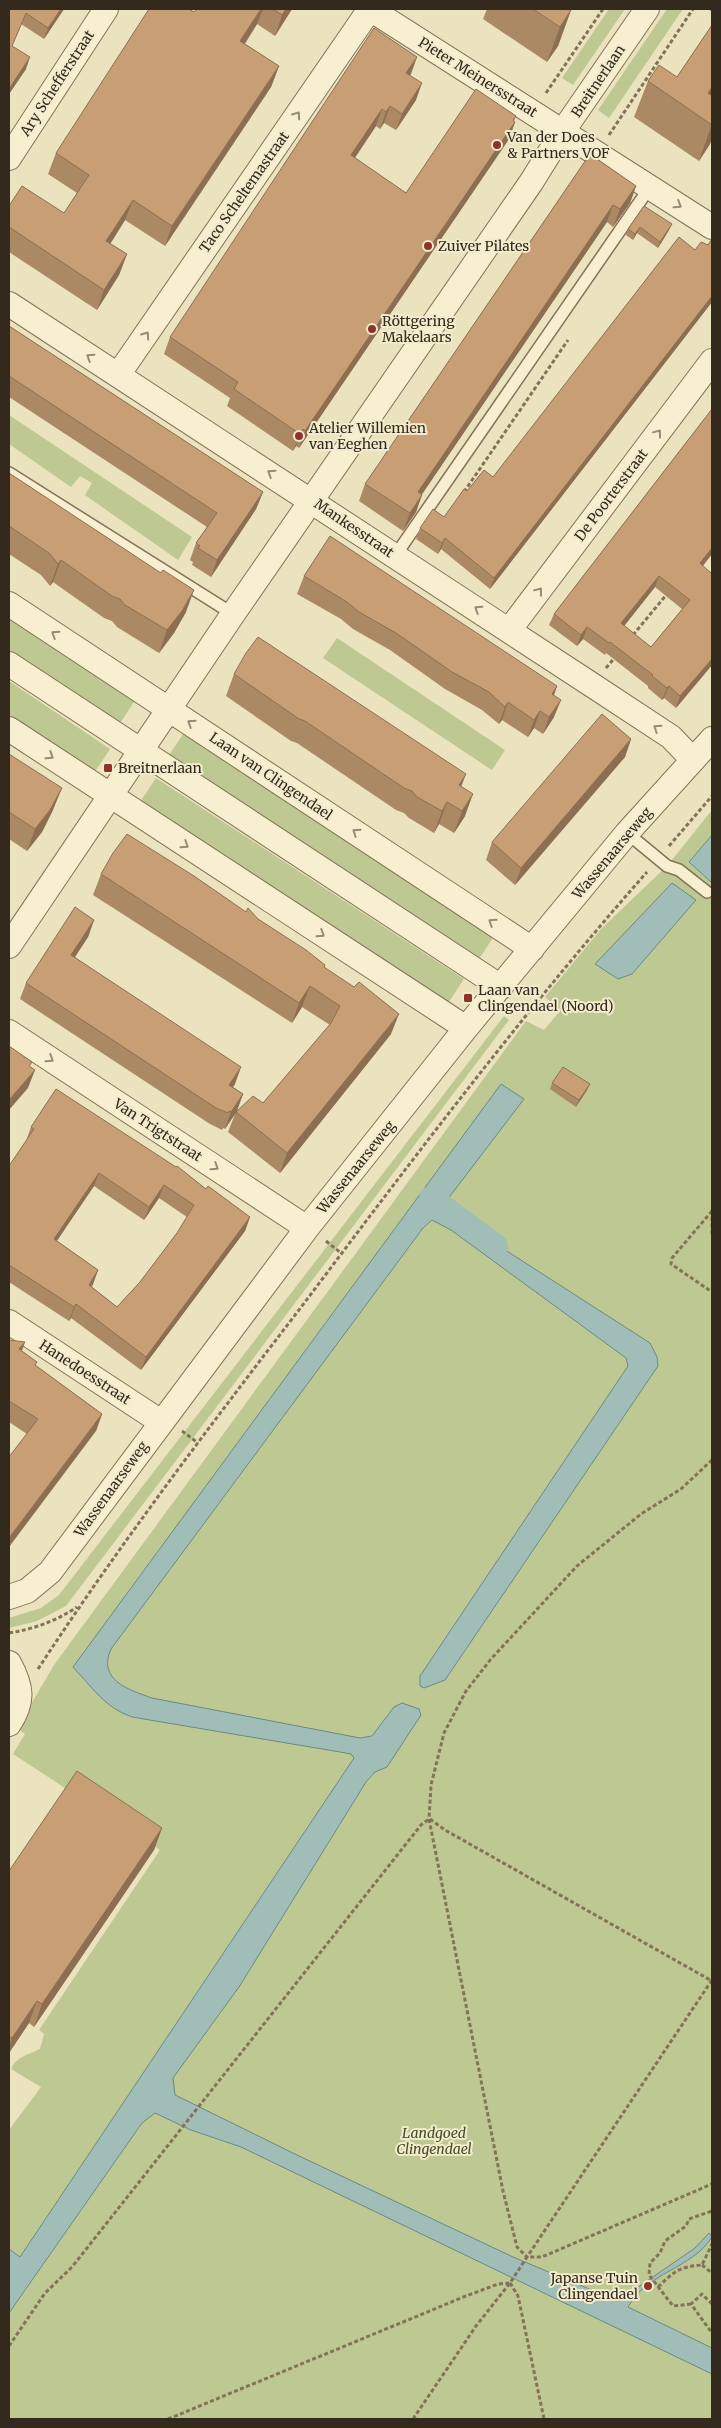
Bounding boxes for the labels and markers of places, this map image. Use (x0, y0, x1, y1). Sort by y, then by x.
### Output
place label: Van der Does & Partners VOF (506, 128, 610, 162)
marker: Van der Does & Partners VOF (491, 139, 503, 151)
place label: Zuiver Pilates (438, 237, 529, 255)
marker: Zuiver Pilates (422, 240, 434, 252)
place label: Röttgering Makelaars (382, 312, 455, 346)
marker: Röttgering Makelaars (366, 323, 378, 335)
place label: Atelier Willemien van Eeghen (308, 419, 426, 453)
marker: Atelier Willemien van Eeghen (293, 430, 305, 442)
place label: Breitnerlaan (118, 759, 202, 777)
marker: Breitnerlaan (102, 762, 114, 774)
place label: Laan van Clingendael (Noord) (478, 981, 614, 1015)
marker: Laan van Clingendael (Noord) (462, 992, 474, 1004)
place label: Japanse Tuin Clingendael (550, 2269, 639, 2303)
marker: Japanse Tuin Clingendael (642, 2280, 654, 2292)

